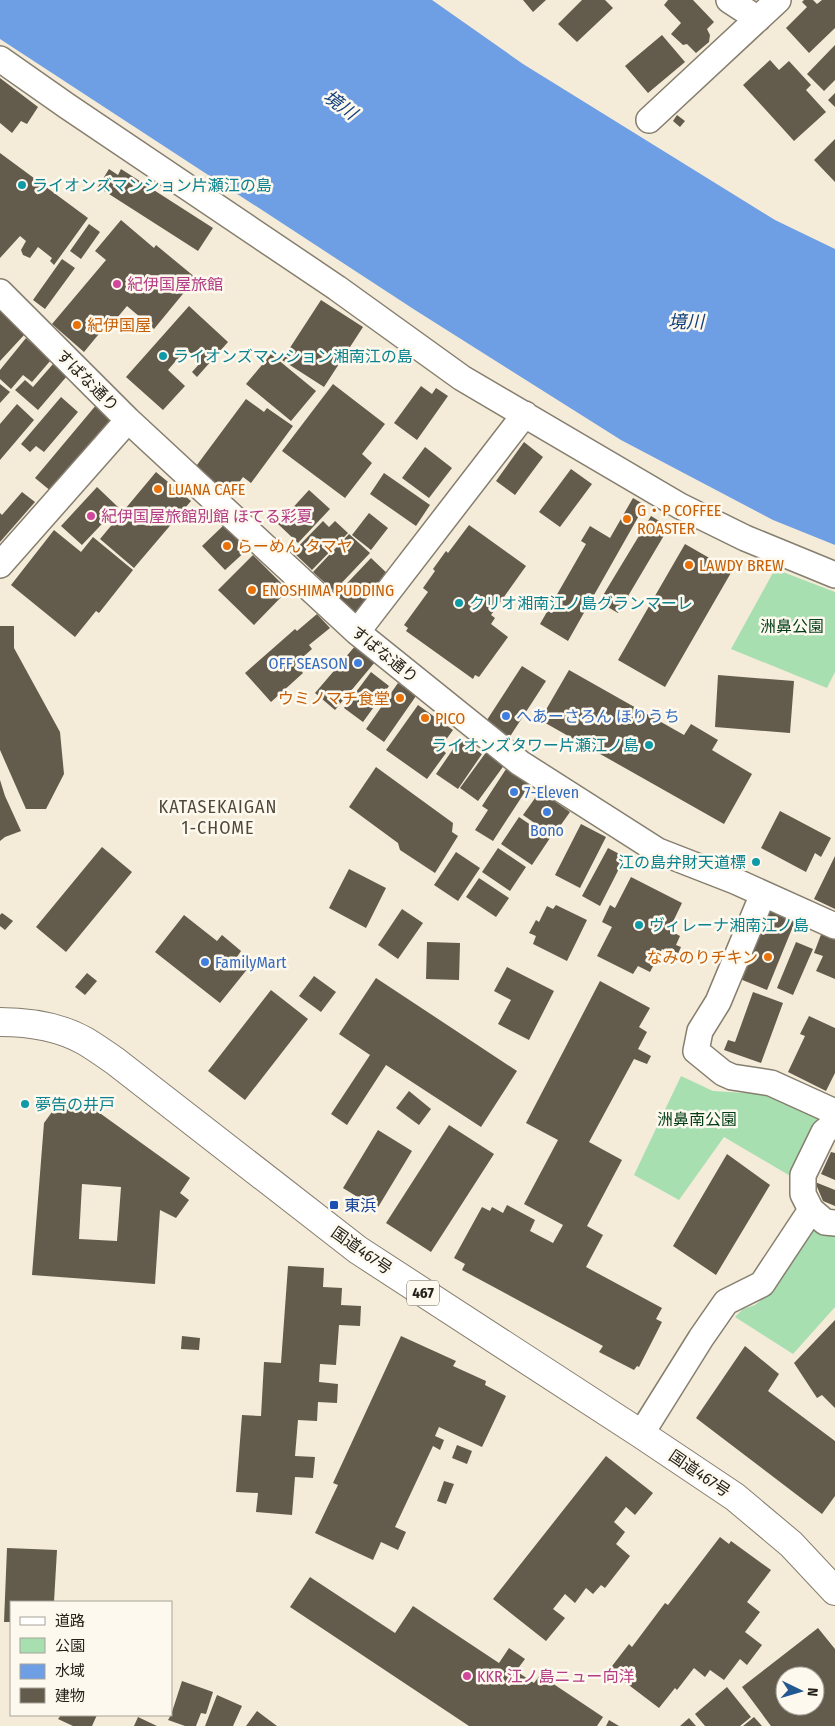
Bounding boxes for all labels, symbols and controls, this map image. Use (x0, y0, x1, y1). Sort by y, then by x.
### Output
water label: 境川 (319, 86, 363, 126)
place label: ライオンズマンション片瀬江の島 (32, 176, 272, 195)
marker: ライオンズマンション片瀬江の島 (16, 179, 28, 191)
place label: 紀伊国屋旅館 (127, 275, 223, 294)
marker: 紀伊国屋旅館 (111, 278, 123, 290)
water label: 境川 (668, 311, 706, 333)
place label: 紀伊国屋 (87, 316, 151, 335)
marker: 紀伊国屋 (71, 319, 83, 331)
street label: すばな通り (53, 345, 123, 415)
place label: ライオンズマンション湘南江の島 (173, 347, 413, 366)
marker: ライオンズマンション湘南江の島 (157, 350, 169, 362)
place label: LUANA CAFE (168, 480, 245, 499)
marker: LUANA CAFE (152, 483, 164, 495)
place label: G・P COFFEE ROASTER (637, 501, 721, 538)
place label: 紀伊国屋旅館別館 ほてる彩夏 (101, 507, 313, 526)
marker: 紀伊国屋旅館別館 ほてる彩夏 (85, 510, 97, 522)
marker: G・P COFFEE ROASTER (621, 513, 633, 525)
place label: らーめん タマヤ (237, 537, 353, 556)
marker: らーめん タマヤ (221, 540, 233, 552)
place label: LAWDY BREW (699, 556, 784, 575)
marker: LAWDY BREW (683, 559, 695, 571)
place label: ENOSHIMA PUDDING (262, 581, 394, 600)
marker: ENOSHIMA PUDDING (246, 584, 258, 596)
place label: クリオ湘南江ノ島グランマーレ (469, 594, 693, 613)
marker: クリオ湘南江ノ島グランマーレ (453, 597, 465, 609)
park label: 洲鼻公園 (760, 617, 824, 636)
street label: すばな通り (348, 622, 422, 687)
place label: OFF SEASON (269, 654, 348, 673)
marker: OFF SEASON (352, 657, 364, 669)
place label: ウミノマチ食堂 (278, 689, 390, 708)
marker: ウミノマチ食堂 (394, 692, 406, 704)
place label: へあーさろん ほりうち (516, 707, 680, 726)
place label: PICO (435, 709, 465, 728)
marker: へあーさろん ほりうち (500, 710, 512, 722)
marker: PICO (419, 712, 431, 724)
place label: ライオンズタワー片瀬江ノ島 (431, 736, 639, 755)
marker: ライオンズタワー片瀬江ノ島 (643, 739, 655, 751)
place label: 7-Eleven (524, 783, 579, 802)
marker: 7-Eleven (508, 786, 520, 798)
district label: KATASEKAIGAN 1-CHOME (159, 796, 277, 839)
marker: Bono (541, 806, 553, 818)
place label: Bono (530, 821, 564, 840)
place label: 江の島弁財天道標 (618, 853, 746, 872)
marker: 江の島弁財天道標 (750, 856, 762, 868)
place label: ヴィレーナ湘南江ノ島 (649, 916, 809, 935)
marker: ヴィレーナ湘南江ノ島 (633, 919, 645, 931)
place label: なみのりチキン (646, 948, 758, 967)
marker: なみのりチキン (762, 951, 774, 963)
place label: FamilyMart (215, 953, 287, 972)
marker: FamilyMart (199, 956, 211, 968)
place label: 夢告の井戸 (35, 1095, 115, 1114)
marker: 夢告の井戸 (19, 1098, 31, 1110)
park label: 洲鼻南公園 (657, 1110, 737, 1129)
place label: 東浜 (344, 1196, 376, 1215)
marker: 東浜 (328, 1199, 340, 1211)
street label: 国道467号 (328, 1223, 396, 1278)
road number: 467 (407, 1280, 439, 1306)
street label: 国道467号 (665, 1446, 734, 1501)
legend (10, 1601, 172, 1716)
text: 道路 (55, 1612, 85, 1630)
text: 公園 (55, 1637, 85, 1655)
text: 水域 (55, 1662, 85, 1680)
north arrow (775, 1666, 825, 1716)
place label: KKR 江ノ島ニュー向洋 (477, 1667, 634, 1686)
marker: KKR 江ノ島ニュー向洋 (461, 1670, 473, 1682)
text: 建物 (55, 1687, 85, 1705)
text: N (804, 1687, 821, 1697)

